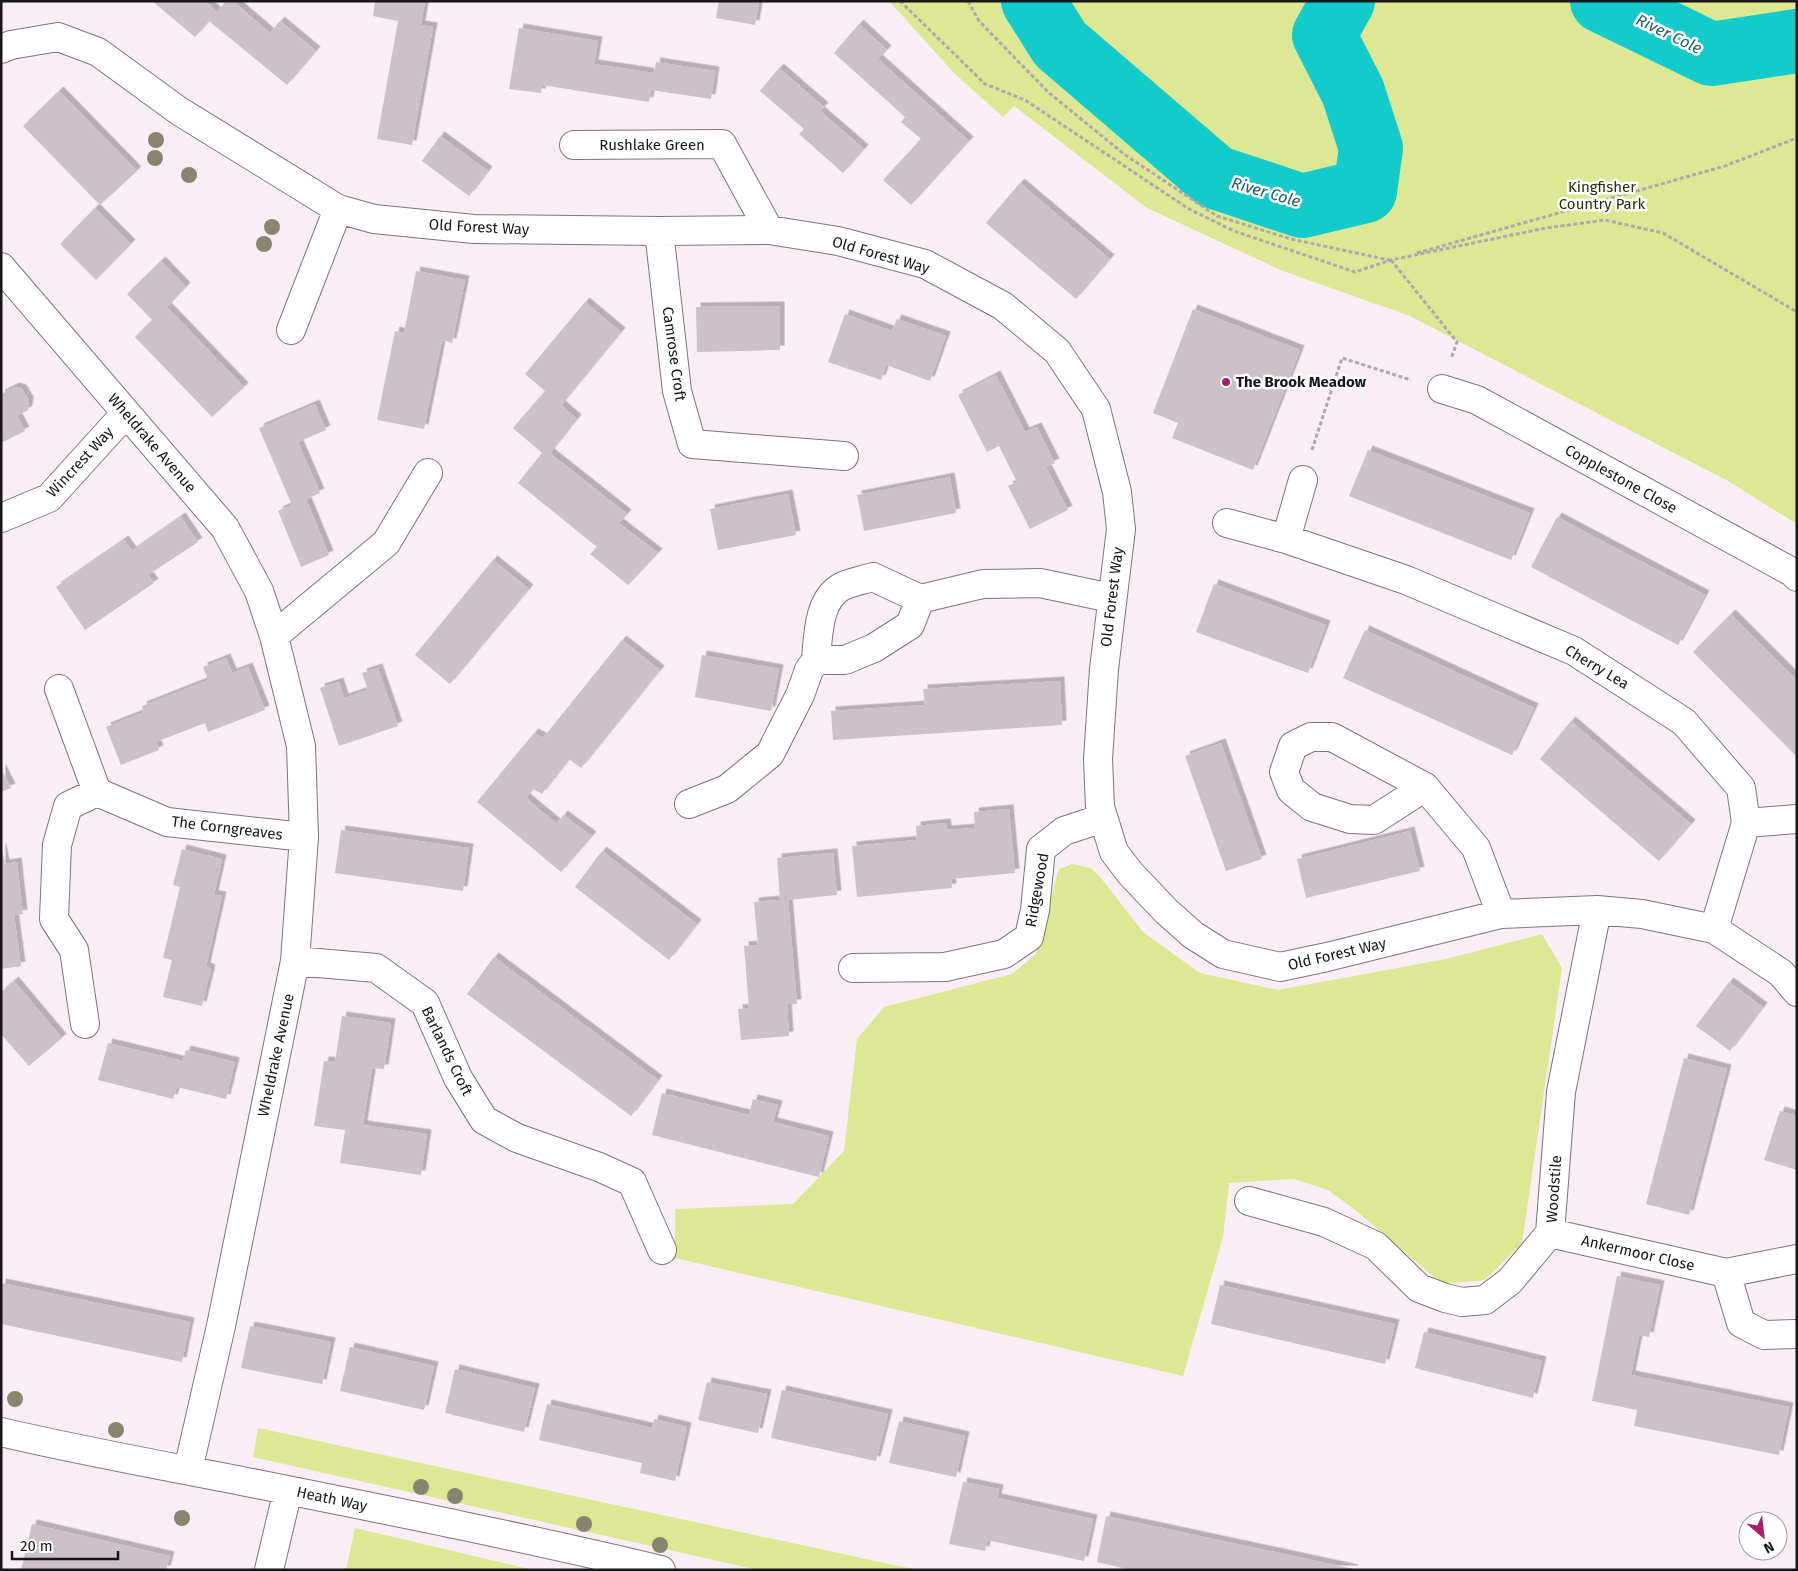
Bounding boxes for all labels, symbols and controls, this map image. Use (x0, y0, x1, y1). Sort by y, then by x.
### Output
water label: River Cole (1633, 10, 1705, 58)
street label: Rushlake Green (599, 136, 705, 154)
water label: River Cole (1229, 173, 1303, 211)
park label: Kingfisher Country Park (1559, 178, 1646, 213)
street label: Old Forest Way (428, 215, 530, 239)
street label: Old Forest Way (830, 233, 932, 278)
street label: Camrose Croft (658, 306, 690, 403)
place label: The Brook Meadow (1236, 373, 1367, 391)
marker: The Brook Meadow (1220, 376, 1232, 388)
street label: Wheldrake Avenue (104, 390, 200, 496)
street label: Wincrest Way (43, 423, 118, 501)
street label: Copplestone Close (1562, 441, 1680, 517)
street label: Old Forest Way (1097, 545, 1127, 648)
street label: Cherry Lea (1562, 641, 1632, 693)
street label: The Corngreaves (170, 812, 284, 844)
street label: Ridgewood (1022, 851, 1052, 929)
street label: Old Forest Way (1286, 934, 1389, 974)
street label: Wheldrake Avenue (254, 992, 298, 1118)
street label: Barlands Croft (418, 1003, 477, 1099)
street label: Woodstile (1543, 1155, 1565, 1223)
street label: Ankermoor Close (1580, 1231, 1696, 1275)
street label: Heath Way (295, 1483, 370, 1515)
north arrow (1738, 1511, 1788, 1561)
scale bar (12, 1528, 119, 1560)
text: 20 m (20, 1537, 53, 1555)
text: N (1761, 1537, 1777, 1557)

